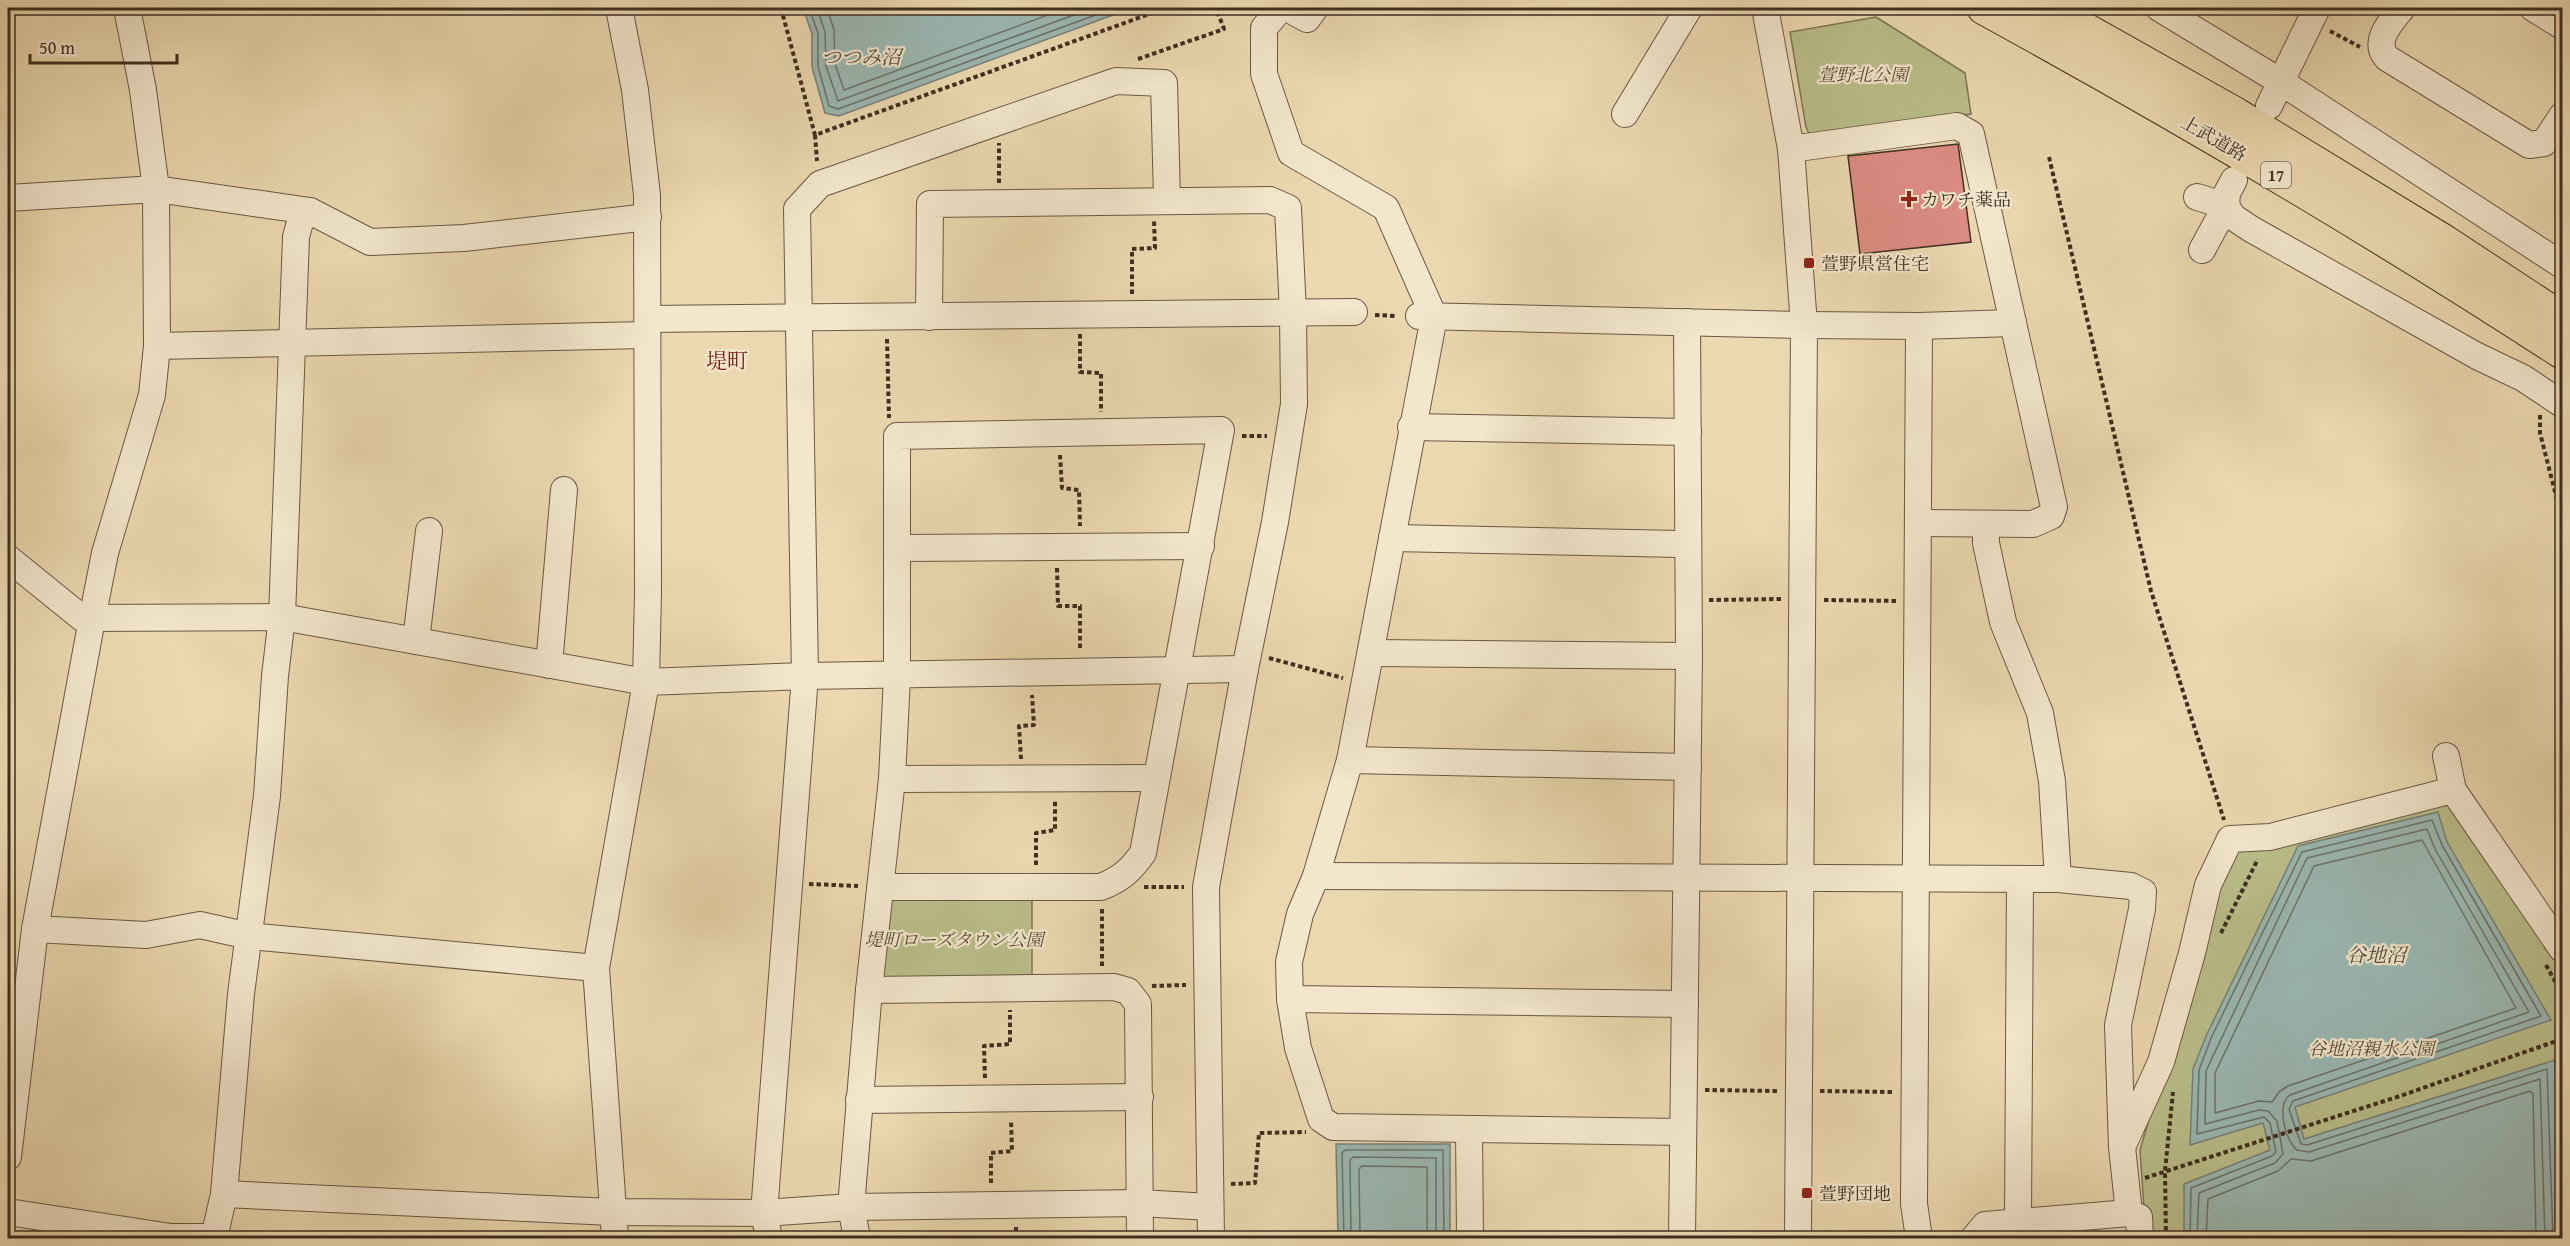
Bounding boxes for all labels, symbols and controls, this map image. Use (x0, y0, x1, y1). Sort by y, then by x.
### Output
scale bar (30, 27, 177, 65)
text: 50 m (39, 34, 75, 61)
water label: つつみ沼 (821, 42, 904, 71)
park label: 萱野北公園 (1818, 61, 1911, 88)
street label: 上武道路 (2176, 108, 2252, 168)
road number: 17 (2261, 162, 2291, 188)
place label: カワチ薬品 (1921, 186, 2011, 213)
marker: カワチ薬品 (1902, 192, 1916, 206)
place label: 萱野県営住宅 (1821, 250, 1929, 277)
marker: 萱野県営住宅 (1802, 256, 1816, 270)
district label: 堤町 (706, 345, 748, 376)
park label: 堤町ローズタウン公園 (864, 926, 1047, 953)
water label: 谷地沼 (2346, 940, 2409, 969)
park label: 谷地沼親水公園 (2308, 1035, 2437, 1062)
place label: 萱野団地 (1819, 1180, 1891, 1207)
marker: 萱野団地 (1800, 1186, 1814, 1200)

